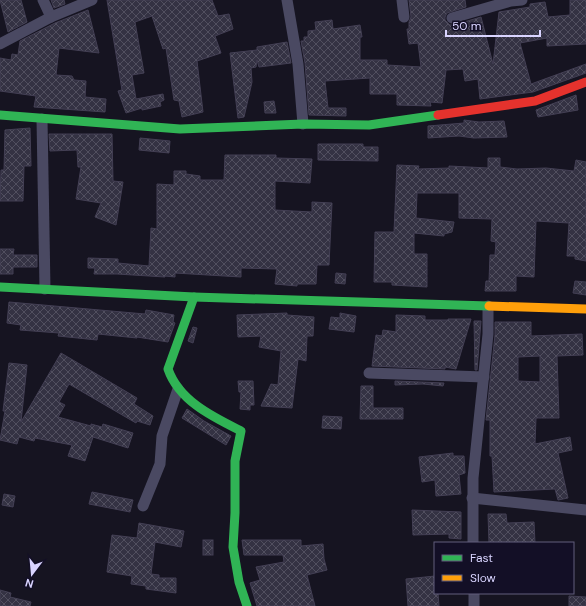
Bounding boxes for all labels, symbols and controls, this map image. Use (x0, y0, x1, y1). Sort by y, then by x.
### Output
scale bar (446, 12, 540, 38)
text: 50 m (452, 18, 481, 34)
legend (434, 542, 574, 594)
text: Fast (470, 550, 493, 566)
north arrow (12, 554, 52, 594)
text: Slow (470, 570, 496, 586)
text: N (23, 576, 35, 591)

